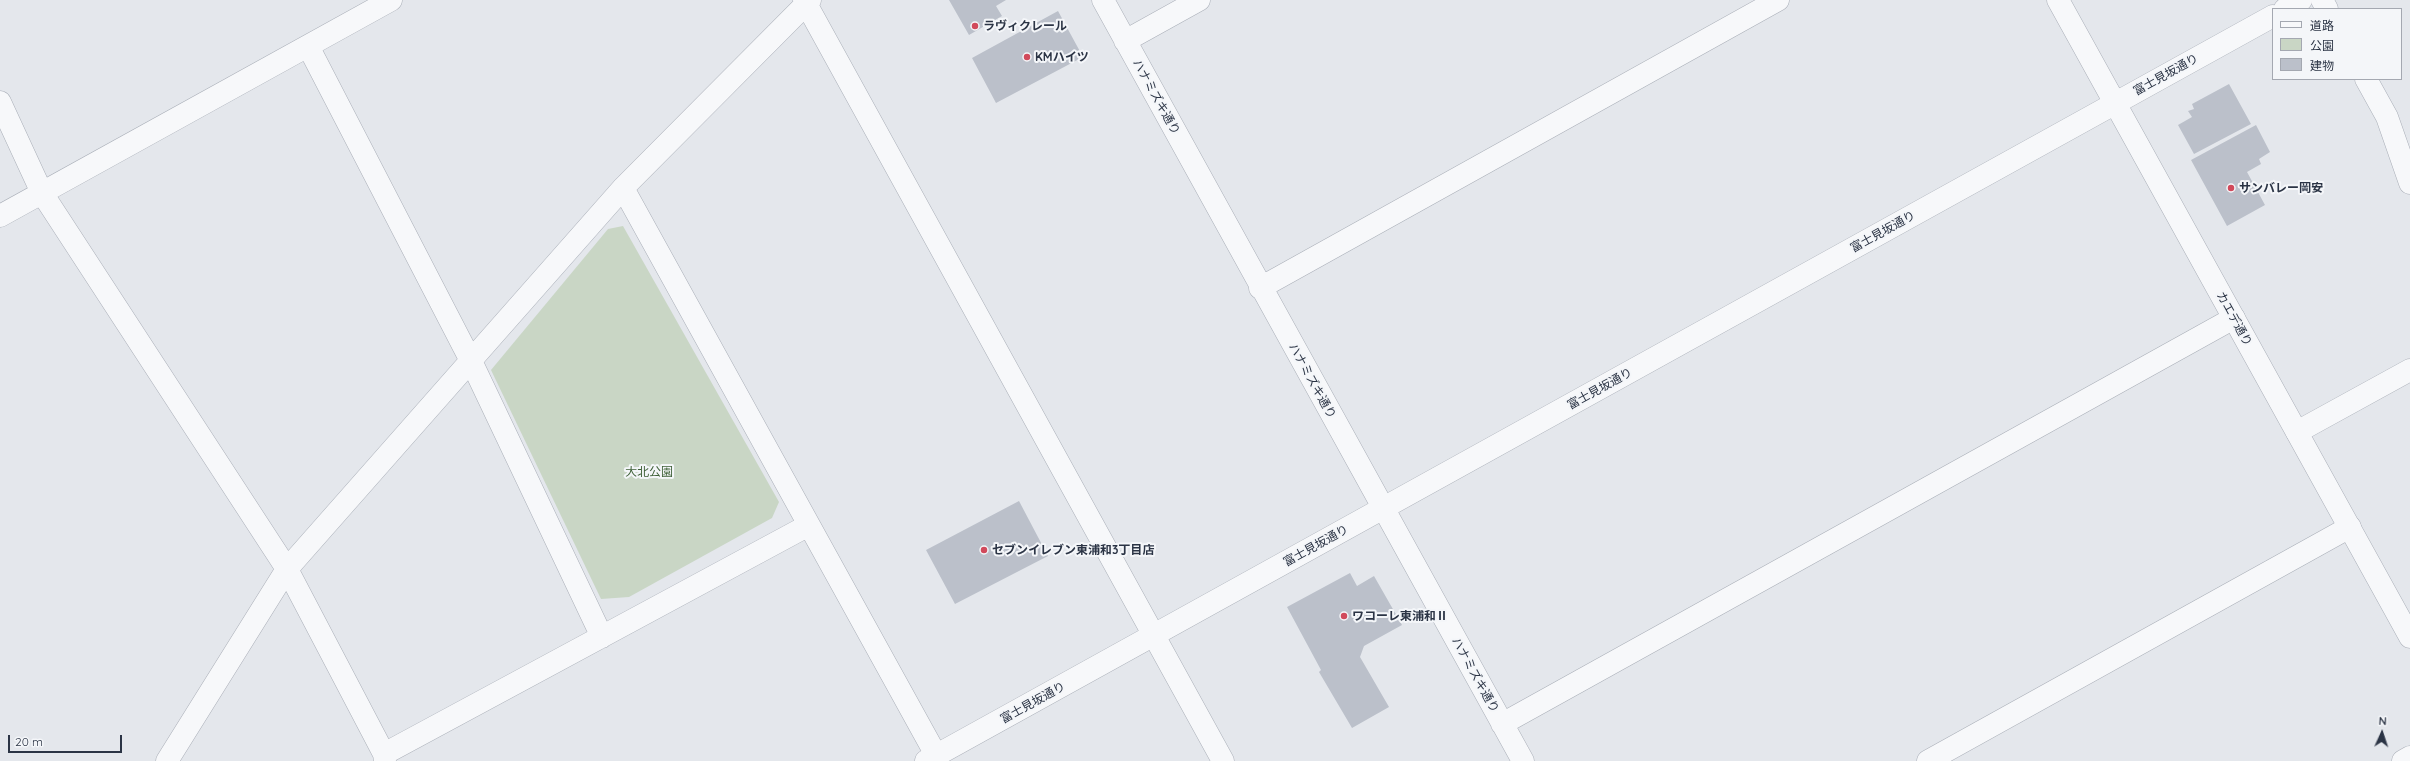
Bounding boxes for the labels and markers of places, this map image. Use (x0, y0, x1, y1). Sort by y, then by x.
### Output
place label: ラヴィクレール (983, 19, 1067, 33)
marker: ラヴィクレール (970, 21, 980, 31)
place label: KMハイツ (1035, 50, 1089, 64)
marker: KMハイツ (1022, 52, 1032, 62)
place label: サンバレー岡安 (2239, 181, 2323, 195)
marker: サンバレー岡安 (2226, 183, 2236, 193)
place label: セブンイレブン東浦和3丁目店 (992, 543, 1154, 557)
marker: セブンイレブン東浦和3丁目店 (979, 545, 989, 555)
place label: ワコーレ東浦和Ⅱ (1352, 609, 1448, 623)
marker: ワコーレ東浦和Ⅱ (1339, 611, 1349, 621)

